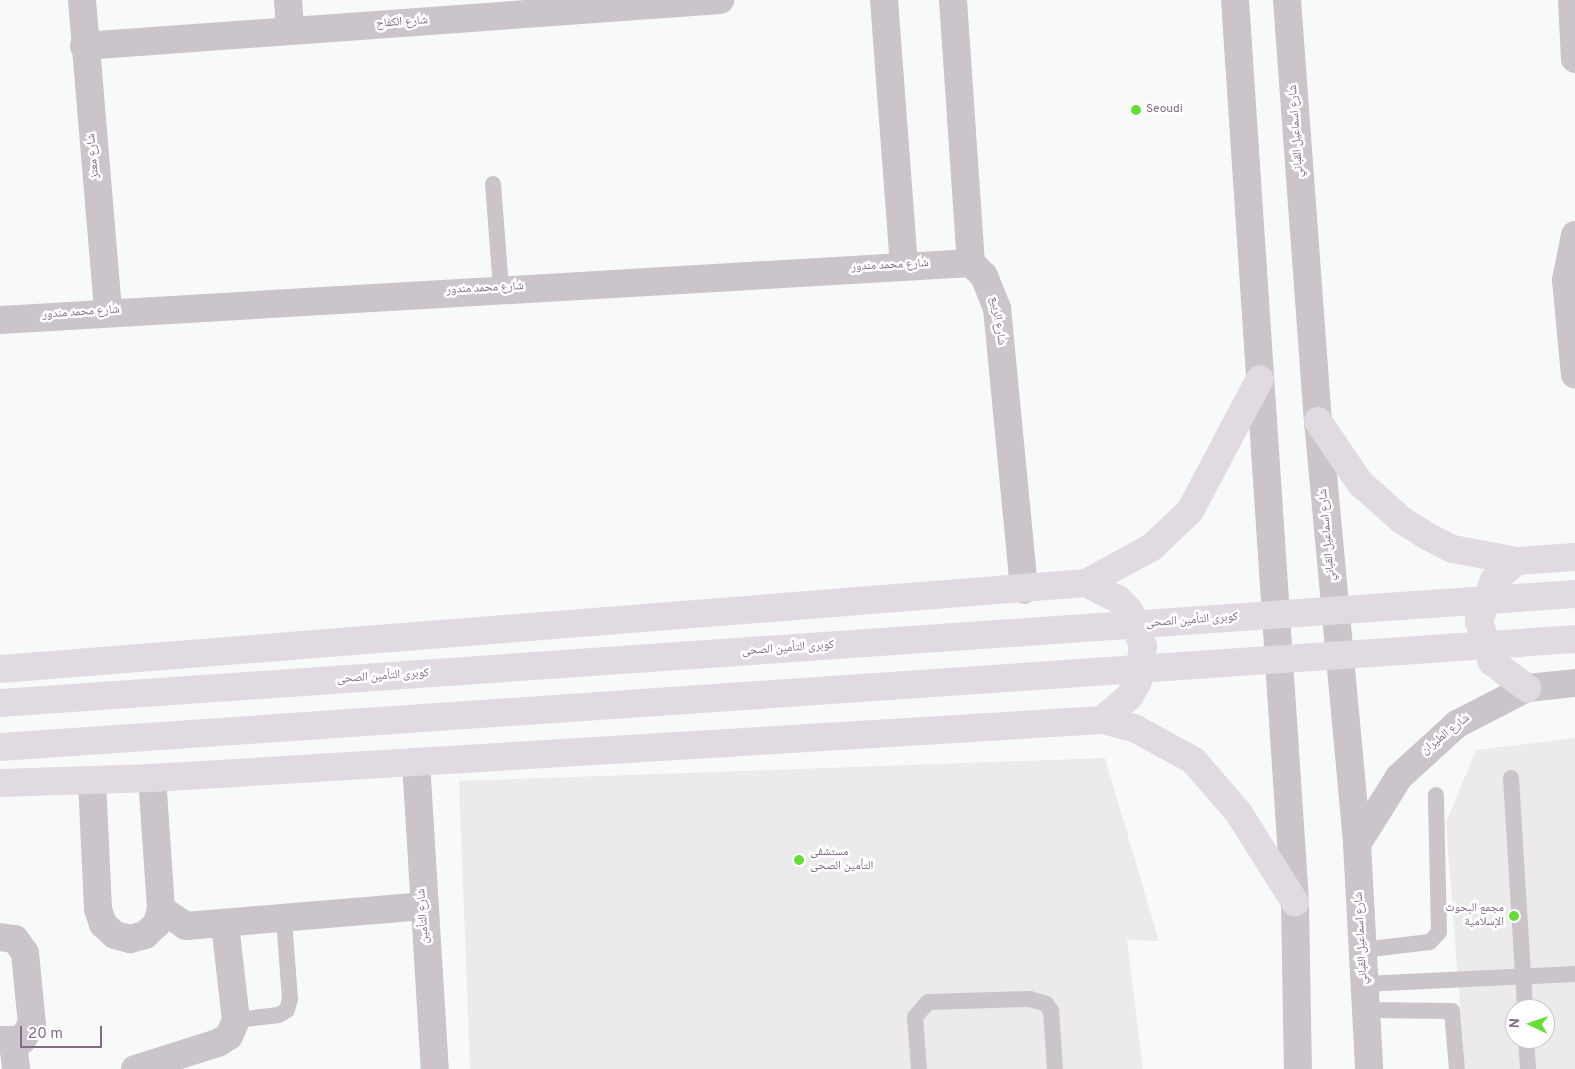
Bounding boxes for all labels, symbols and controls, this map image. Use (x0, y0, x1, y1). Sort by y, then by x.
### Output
street label: شارع الكفاح (376, 14, 428, 32)
street label: شارع اسماعيل القباني (1287, 84, 1307, 178)
place label: Seoudi (1146, 103, 1183, 117)
marker: Seoudi (1130, 104, 1142, 116)
street label: شارع معتز (85, 133, 103, 179)
street label: شارع محمد مندور (851, 257, 929, 275)
street label: شارع محمد مندور (446, 280, 524, 298)
street label: شارع الربيع (986, 296, 1008, 346)
street label: شارع محمد مندور (42, 303, 120, 323)
street label: شارع اسماعيل القباني (1317, 488, 1339, 582)
street label: كوبرى التأمين الصحى (1145, 611, 1239, 631)
street label: كوبرى التأمين الصحى (741, 639, 835, 659)
street label: كوبرى التأمين الصحى (336, 667, 430, 687)
street label: شارع الطيران (1419, 712, 1473, 758)
place label: مستشفى التأمين الصحى (810, 846, 873, 874)
marker: مستشفى التأمين الصحى (792, 853, 806, 867)
street label: شارع التأمين (415, 888, 433, 944)
street label: شارع اسماعيل القباني (1352, 891, 1372, 985)
place label: مجمع البحوث الإسلامية (1445, 902, 1504, 930)
marker: مجمع البحوث الإسلامية (1508, 910, 1520, 922)
north arrow (1505, 999, 1555, 1049)
scale bar (22, 1016, 105, 1048)
text: N (1507, 1018, 1524, 1029)
text: 20 m (28, 1025, 63, 1044)

